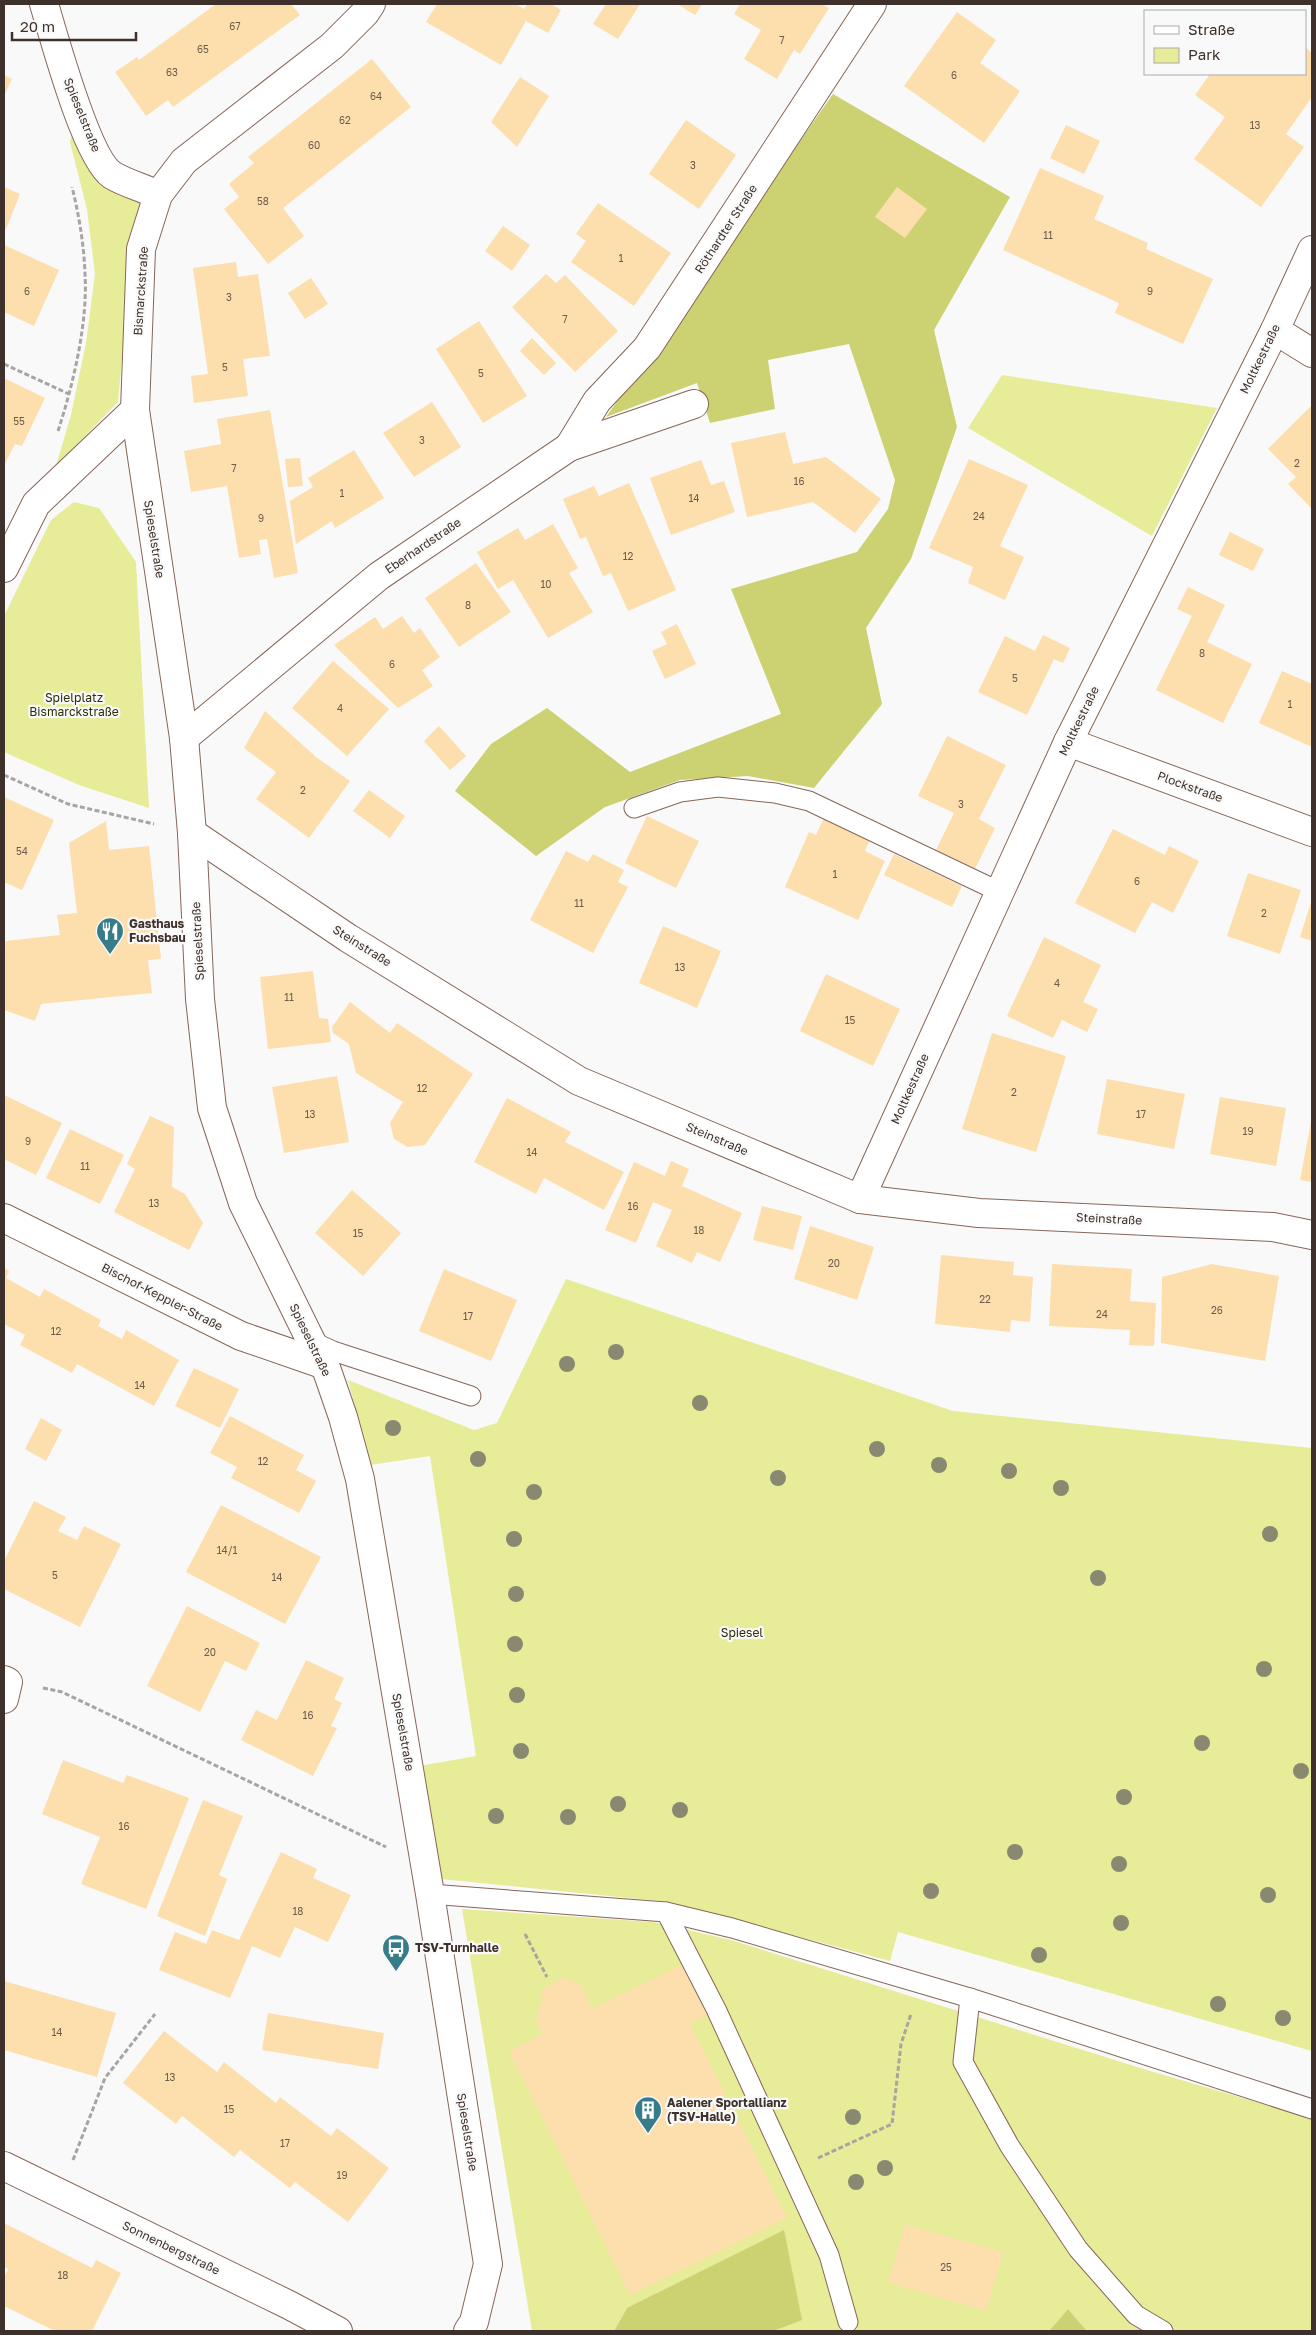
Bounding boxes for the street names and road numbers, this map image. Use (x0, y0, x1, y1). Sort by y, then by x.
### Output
street label: Spieselstraße (61, 75, 104, 154)
street label: Röthardter Straße (691, 181, 760, 276)
street label: Bismarckstraße (130, 246, 151, 336)
street label: Moltkestraße (1236, 321, 1283, 396)
street label: Spieselstraße (141, 499, 168, 579)
street label: Eberhardstraße (382, 515, 464, 577)
street label: Moltkestraße (1055, 683, 1102, 758)
street label: Plockstraße (1155, 768, 1225, 805)
street label: Spieselstraße (188, 901, 207, 981)
street label: Steinstraße (330, 922, 394, 970)
street label: Moltkestraße (887, 1051, 932, 1126)
street label: Steinstraße (684, 1119, 751, 1158)
street label: Steinstraße (1076, 1209, 1143, 1228)
street label: Bischof-Keppler-Straße (99, 1259, 225, 1334)
street label: Spieselstraße (286, 1301, 334, 1379)
street label: Spieselstraße (389, 1692, 418, 1772)
street label: Spieselstraße (454, 2092, 481, 2172)
street label: Sonnenbergstraße (120, 2217, 222, 2278)

